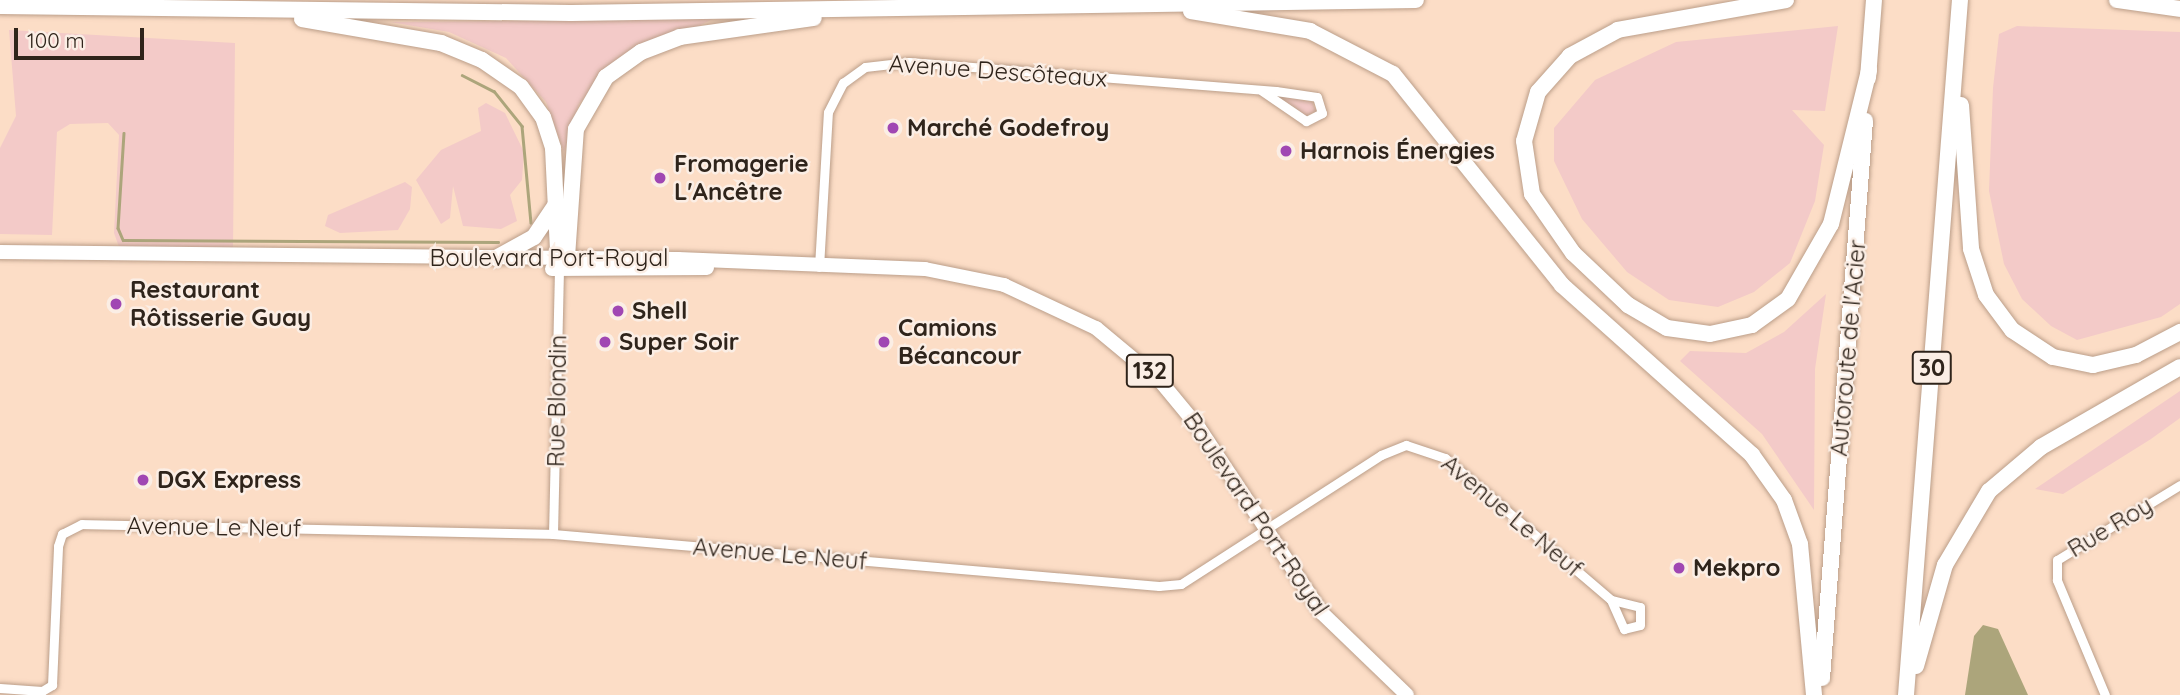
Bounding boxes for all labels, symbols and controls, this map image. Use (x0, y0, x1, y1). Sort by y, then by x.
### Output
scale bar (18, 14, 147, 58)
text: 100 m (27, 27, 85, 53)
street label: Avenue Descôteaux (888, 49, 1108, 93)
place label: Marché Godefroy (907, 114, 1109, 142)
marker: Marché Godefroy (885, 120, 901, 136)
place label: Harnois Énergies (1300, 137, 1495, 165)
marker: Harnois Énergies (1278, 143, 1294, 159)
place label: Fromagerie L'Ancêtre (674, 150, 809, 206)
marker: Fromagerie L'Ancêtre (652, 170, 668, 186)
street label: Autoroute de l'Acier (1824, 239, 1872, 457)
street label: Boulevard Port-Royal (430, 244, 668, 272)
place label: Restaurant Rôtisserie Guay (130, 276, 311, 332)
marker: Restaurant Rôtisserie Guay (108, 296, 124, 312)
place label: Shell (632, 297, 688, 325)
marker: Shell (610, 303, 626, 319)
place label: Camions Bécancour (898, 314, 1022, 370)
place label: Super Soir (619, 328, 739, 356)
marker: Super Soir (597, 334, 613, 350)
marker: Camions Bécancour (876, 334, 892, 350)
street label: Rue Blondin (541, 335, 573, 467)
road number: 30 (1911, 348, 1953, 388)
road number: 132 (1126, 352, 1174, 390)
street label: Boulevard Port-Royal (1177, 407, 1335, 621)
street label: Avenue Le Neuf (1436, 449, 1588, 583)
place label: DGX Express (157, 466, 301, 494)
marker: DGX Express (135, 472, 151, 488)
street label: Rue Roy (2062, 491, 2158, 563)
street label: Avenue Le Neuf (126, 511, 302, 543)
street label: Avenue Le Neuf (692, 532, 868, 576)
place label: Mekpro (1693, 554, 1780, 582)
marker: Mekpro (1671, 560, 1687, 576)

